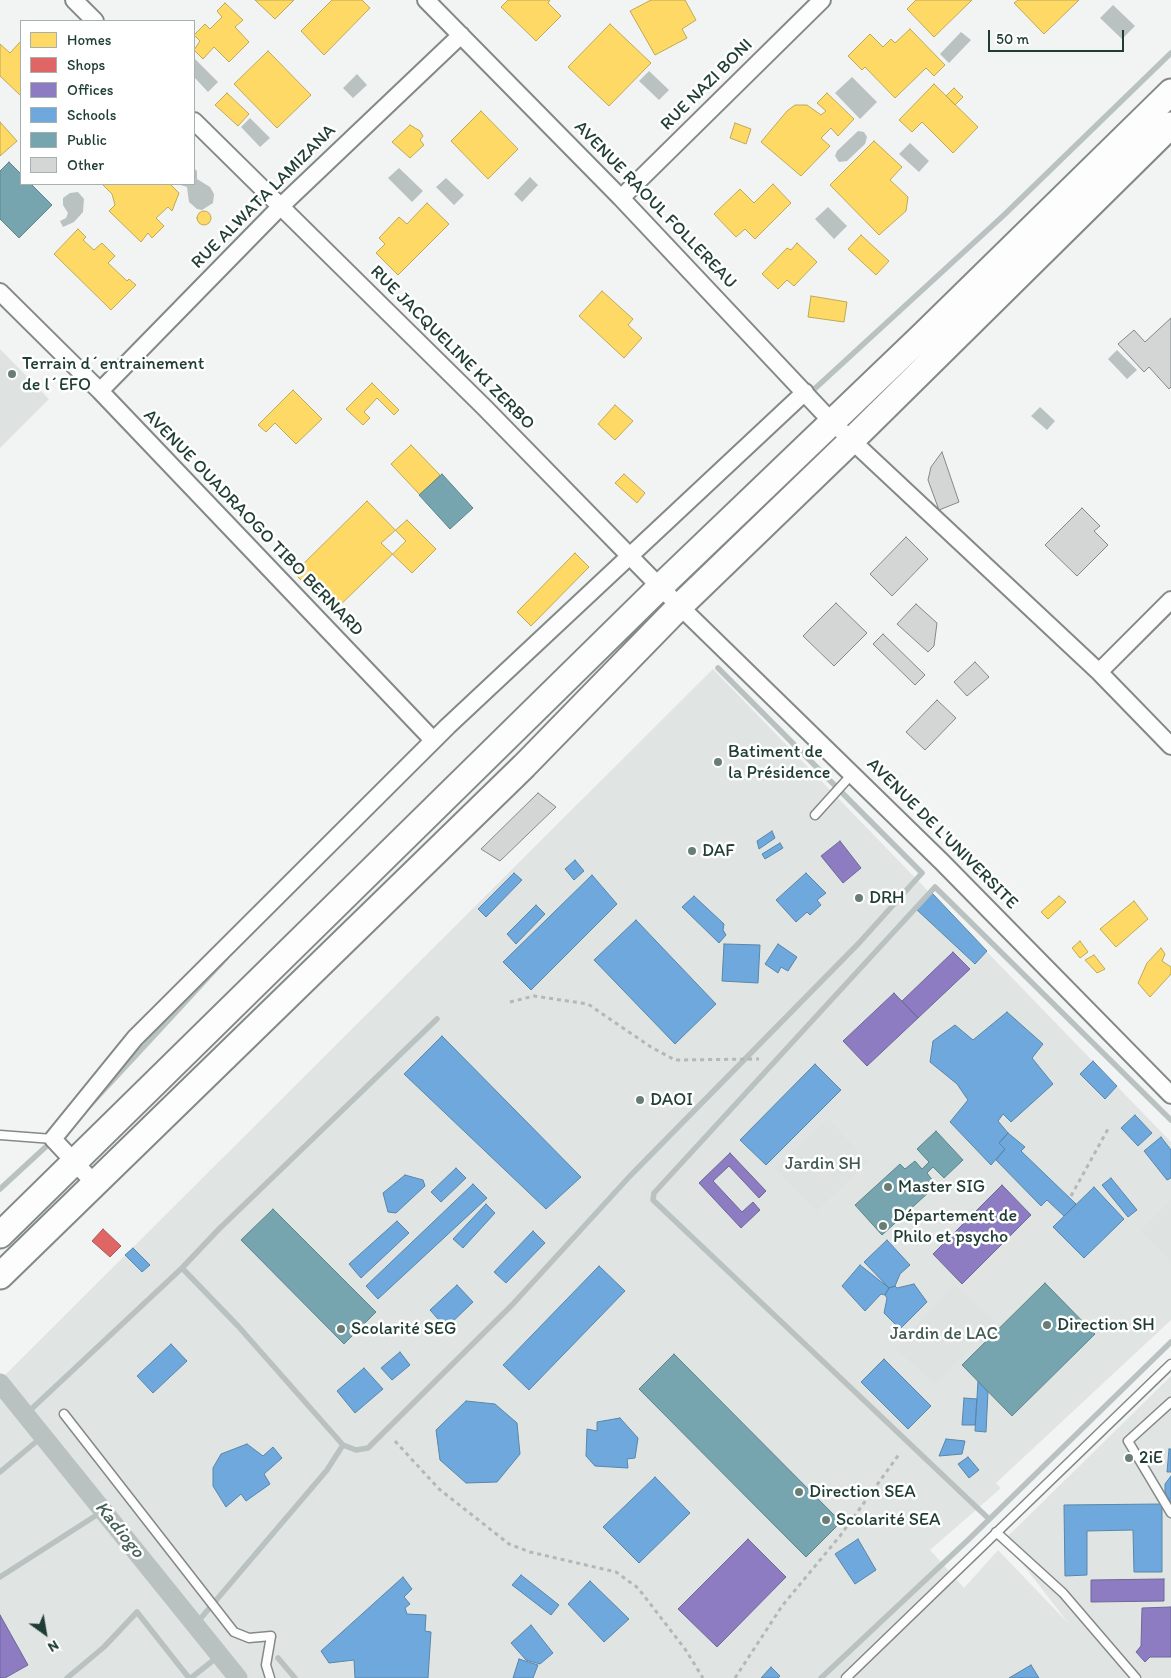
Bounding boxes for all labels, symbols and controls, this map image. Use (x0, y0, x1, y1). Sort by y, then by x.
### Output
legend (20, 20, 195, 185)
scale bar (991, 20, 1127, 52)
text: 50 m (996, 30, 1029, 48)
text: Homes (67, 31, 111, 49)
street label: RUE NAZI BONI (657, 35, 757, 135)
text: Shops (67, 56, 105, 74)
text: Offices (67, 81, 114, 99)
text: Schools (67, 106, 116, 124)
street label: AVENUE RAOUL FOLLEREAU (569, 117, 741, 293)
street label: RUE ALWATA LAMIZANA (187, 120, 341, 274)
text: Public (67, 131, 107, 149)
text: Other (67, 156, 104, 174)
street label: RUE JACQUELINE KI ZERBO (365, 261, 539, 435)
place label: Terrain d´entrainement de l´EFO (22, 353, 205, 396)
marker: Terrain d´entrainement de l´EFO (6, 368, 18, 380)
street label: AVENUE OUADRAOGO TIBO BERNARD (139, 405, 367, 641)
place label: Batiment de la Présidence (728, 741, 831, 784)
street label: AVENUE DE L'UNIVERSITE (862, 754, 1022, 914)
marker: Batiment de la Présidence (712, 756, 724, 768)
place label: DAF (702, 840, 735, 862)
marker: DAF (686, 845, 698, 857)
place label: DRH (869, 887, 905, 909)
marker: DRH (853, 892, 865, 904)
place label: DAOI (650, 1089, 693, 1111)
marker: DAOI (634, 1094, 646, 1106)
park label: Jardin SH (785, 1153, 861, 1175)
place label: Master SIG (898, 1176, 985, 1198)
marker: Master SIG (882, 1181, 894, 1193)
place label: Département de Philo et psycho (893, 1205, 1017, 1248)
marker: Département de Philo et psycho (877, 1220, 889, 1232)
place label: Direction SH (1057, 1314, 1155, 1336)
place label: Scolarité SEG (351, 1318, 456, 1340)
marker: Direction SH (1041, 1319, 1053, 1331)
marker: Scolarité SEG (335, 1323, 347, 1335)
park label: Jardin de LAC (890, 1323, 998, 1345)
place label: 2iE (1139, 1447, 1163, 1469)
marker: 2iE (1123, 1452, 1135, 1464)
place label: Direction SEA (809, 1481, 916, 1503)
marker: Direction SEA (793, 1486, 805, 1498)
water label: Kadiogo (89, 1497, 149, 1563)
place label: Scolarité SEA (836, 1509, 940, 1531)
marker: Scolarité SEA (820, 1514, 832, 1526)
north arrow (20, 1608, 70, 1658)
text: N (45, 1636, 62, 1656)

